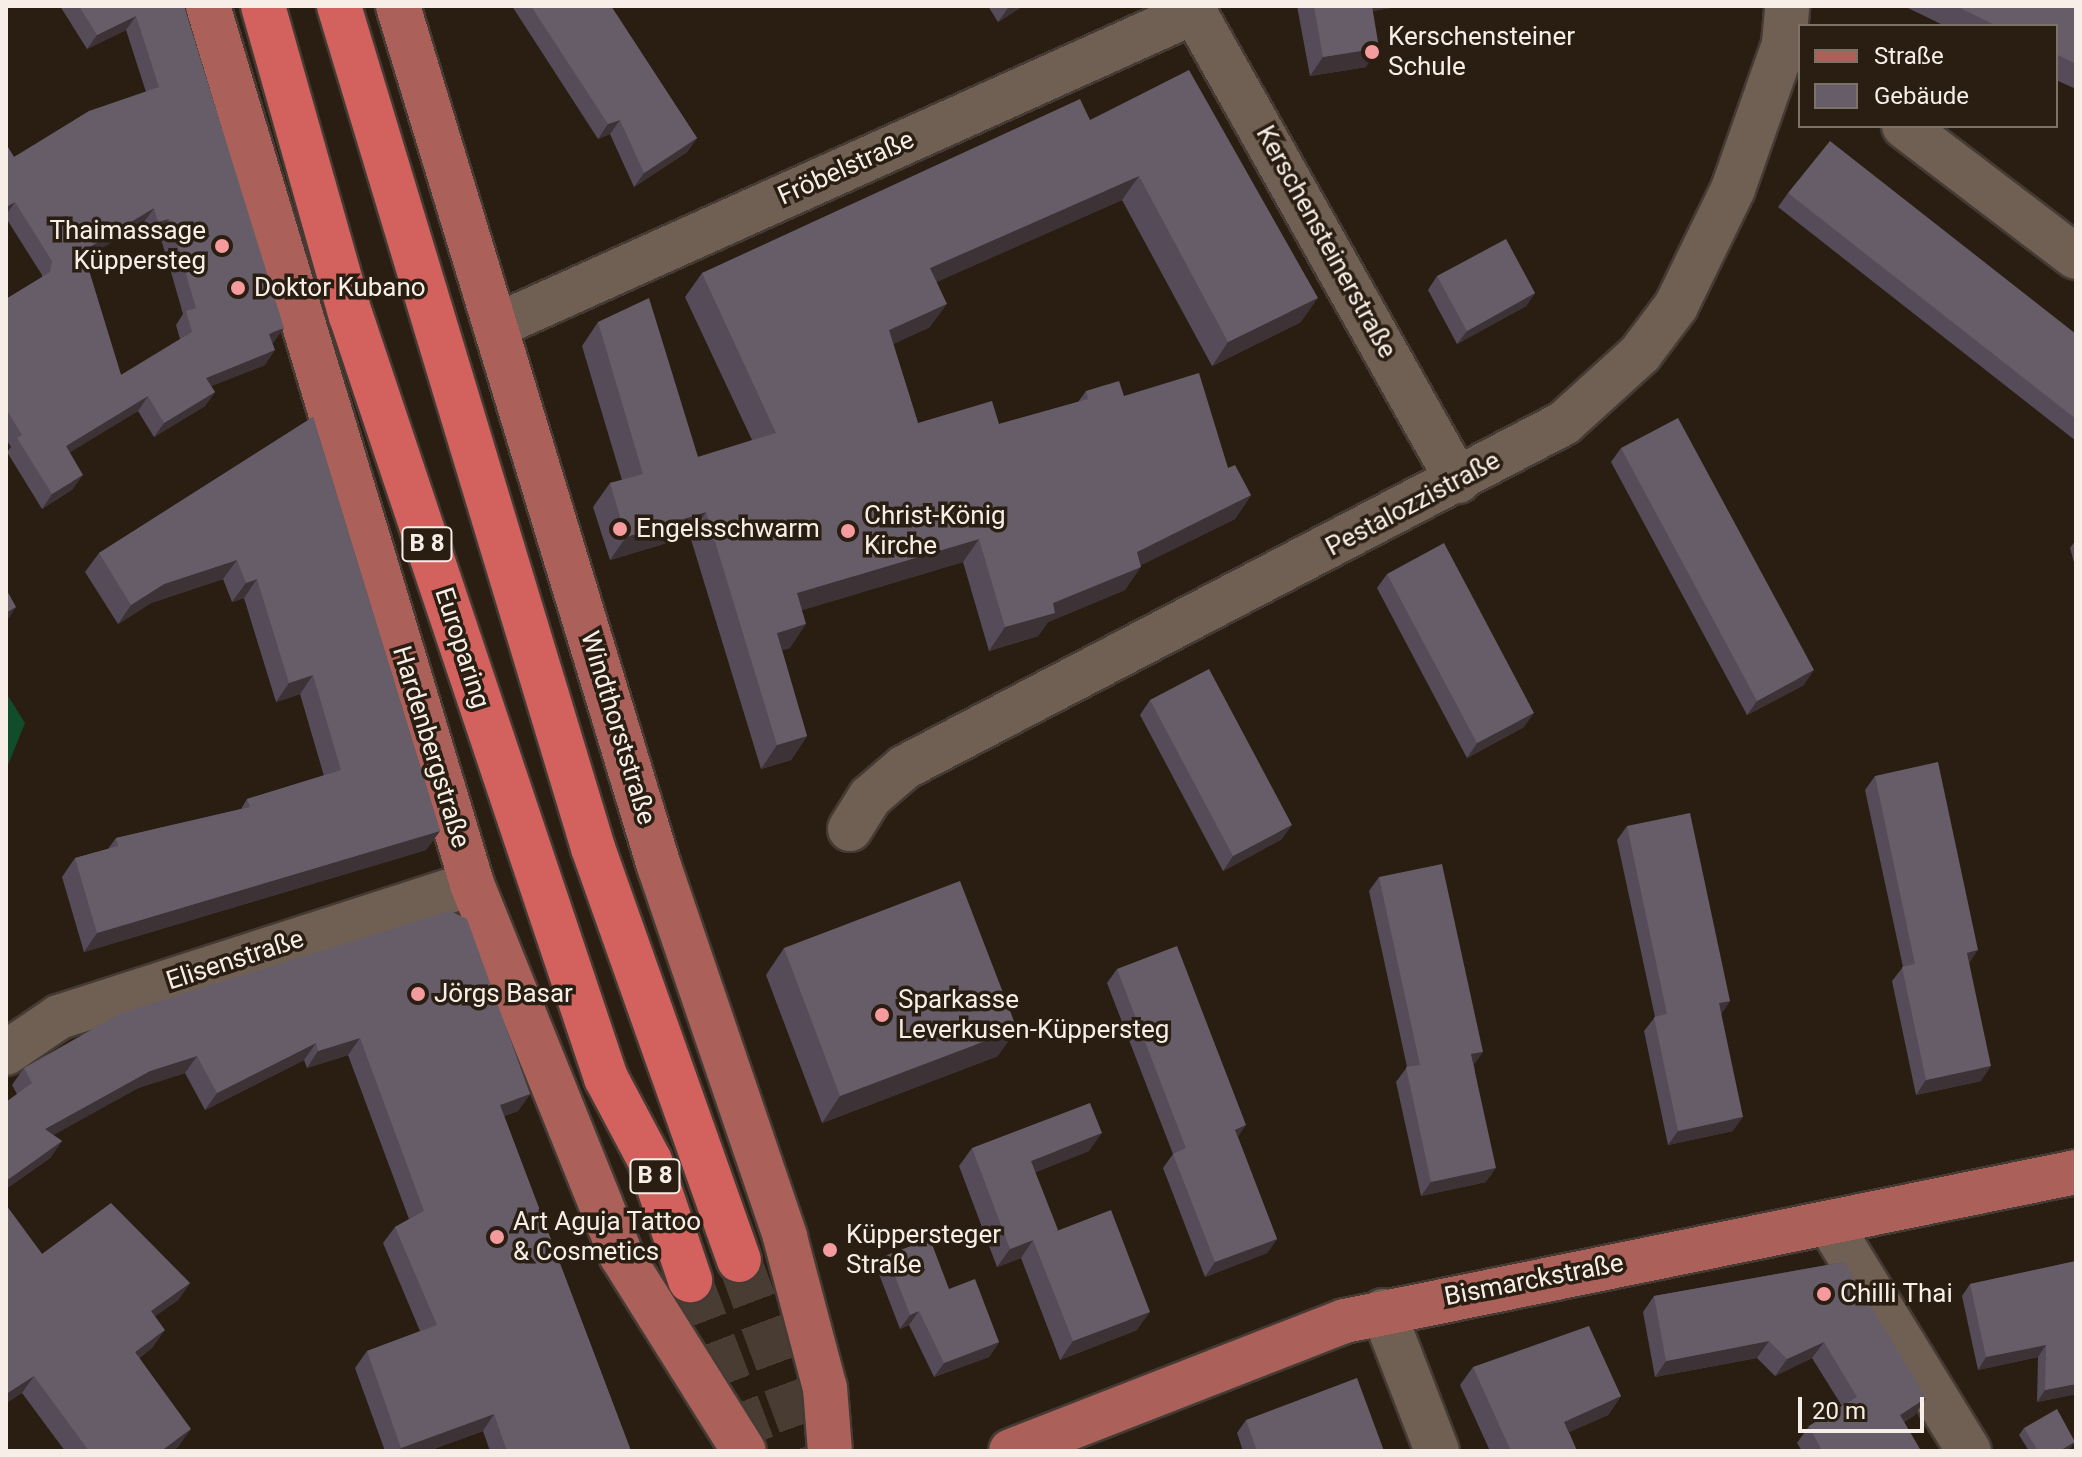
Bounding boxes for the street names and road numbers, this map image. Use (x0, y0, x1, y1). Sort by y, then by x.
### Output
street label: Kerschensteinerstraße (1249, 120, 1403, 364)
street label: Fröbelstraße (773, 124, 919, 212)
street label: Pestalozzistraße (1321, 445, 1505, 563)
road number: B 8 (401, 524, 453, 564)
street label: Europaring (428, 584, 496, 712)
street label: Windthorststraße (574, 628, 662, 828)
street label: Hardenbergstraße (385, 642, 477, 852)
street label: Elisenstraße (162, 923, 308, 997)
road number: B 8 (629, 1156, 681, 1196)
street label: Bismarckstraße (1442, 1247, 1626, 1313)

